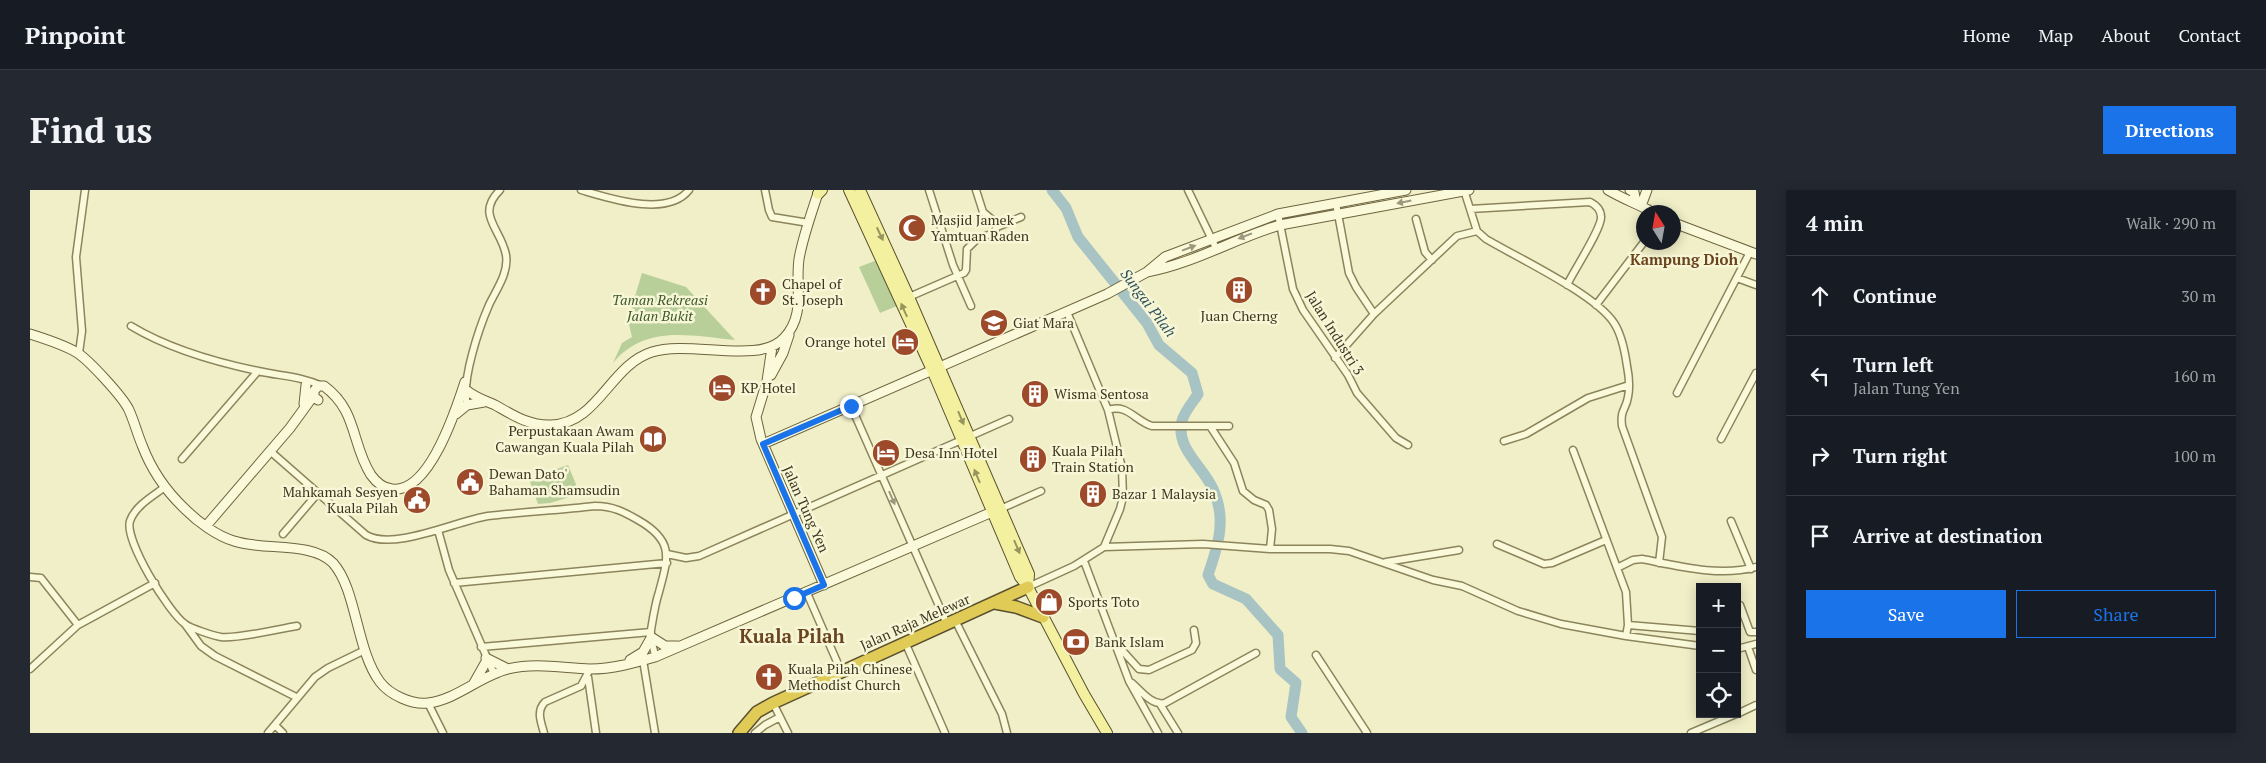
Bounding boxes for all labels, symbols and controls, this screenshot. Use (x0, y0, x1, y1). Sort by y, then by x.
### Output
text: Pinpoint (25, 19, 126, 51)
text: Home (1963, 23, 2010, 47)
text: Map (2038, 23, 2073, 47)
text: About (2101, 23, 2150, 47)
text: Contact (2178, 23, 2241, 47)
button: Directions (2103, 106, 2236, 154)
text: Find us (30, 107, 152, 153)
one-way arrow (1395, 199, 1411, 207)
north arrow (1636, 205, 1681, 250)
text: 4 min (1806, 209, 1863, 237)
place label: Masjid Jamek Yamtuan Raden (931, 210, 1030, 245)
text: Walk · 290 m (2126, 212, 2216, 234)
mosque icon: Masjid Jamek Yamtuan Raden (897, 213, 927, 243)
one-way arrow (876, 227, 884, 241)
one-way arrow (1238, 233, 1252, 241)
one-way arrow (1181, 244, 1196, 251)
district label: Kampung Dioh (1630, 249, 1738, 269)
water label: Sungai Pilah (1117, 264, 1181, 341)
place label: Chapel of St. Joseph (782, 274, 843, 309)
building icon: Juan Cherng (1224, 275, 1254, 305)
church icon: Chapel of St. Joseph (748, 277, 778, 307)
icon: ahead (1806, 282, 1834, 310)
text: Continue (1853, 283, 1937, 308)
text: 30 m (2181, 285, 2216, 307)
street label: Jalan Industri 3 (1302, 287, 1369, 378)
park label: Taman Rekreasi Jalan Bukit (612, 290, 708, 325)
one-way arrow (900, 303, 908, 317)
place label: Juan Cherng (1201, 306, 1278, 325)
school or university icon: Giat Mara (979, 308, 1009, 338)
place label: Giat Mara (1013, 313, 1074, 332)
hotel icon: Orange hotel (890, 327, 920, 357)
place label: Orange hotel (805, 332, 886, 351)
text: Turn left (1853, 352, 1934, 377)
icon: left (1806, 362, 1834, 390)
text: 160 m (2173, 365, 2216, 387)
hotel icon: KP Hotel (707, 373, 737, 403)
text: Jalan Tung Yen (1853, 377, 1960, 399)
place label: KP Hotel (741, 378, 796, 397)
building icon: Wisma Sentosa (1020, 379, 1050, 409)
place label: Wisma Sentosa (1054, 384, 1149, 403)
route end (840, 395, 863, 418)
one-way arrow (958, 411, 966, 425)
place label: Perpustakaan Awam Cawangan Kuala Pilah (495, 421, 634, 456)
library icon: Perpustakaan Awam Cawangan Kuala Pilah (638, 424, 668, 454)
hotel icon: Desa Inn Hotel (871, 438, 901, 468)
place label: Kuala Pilah Train Station (1052, 441, 1135, 476)
icon: right (1806, 442, 1834, 470)
place label: Desa Inn Hotel (905, 443, 998, 462)
text: Turn right (1853, 443, 1947, 468)
building icon: Kuala Pilah Train Station (1018, 444, 1048, 474)
text: 100 m (2173, 445, 2216, 467)
street label: Jalan Tung Yen (779, 462, 834, 556)
place label: Dewan Dato' Bahaman Shamsudin (489, 464, 621, 499)
public building icon: Dewan Dato' Bahaman Shamsudin (455, 467, 485, 497)
one-way arrow (972, 469, 980, 483)
building icon: Bazar 1 Malaysia (1078, 479, 1108, 509)
place label: Mahkamah Sesyen Kuala Pilah (283, 482, 399, 517)
place label: Bazar 1 Malaysia (1112, 484, 1216, 503)
public building icon: Mahkamah Sesyen Kuala Pilah (402, 485, 432, 515)
one-way arrow (888, 491, 896, 505)
icon: arrive (1806, 522, 1834, 550)
text: Arrive at destination (1853, 523, 2042, 548)
one-way arrow (1014, 540, 1022, 554)
map controls (1696, 583, 1741, 718)
button: + (1696, 583, 1741, 628)
route start (783, 587, 806, 610)
shop icon: Sports Toto (1034, 587, 1064, 617)
street label: Jalan Raja Melewar (857, 589, 973, 654)
button: Save (1806, 590, 2006, 638)
button: Share (2016, 590, 2216, 638)
place label: Sports Toto (1068, 592, 1140, 611)
district label: Kuala Pilah (739, 623, 845, 648)
bank icon: Bank Islam (1061, 627, 1091, 657)
button: − (1696, 628, 1741, 673)
place label: Bank Islam (1095, 632, 1164, 651)
place label: Kuala Pilah Chinese Methodist Church (788, 659, 912, 694)
church icon: Kuala Pilah Chinese Methodist Church (754, 662, 784, 692)
button: locate (1696, 673, 1741, 718)

